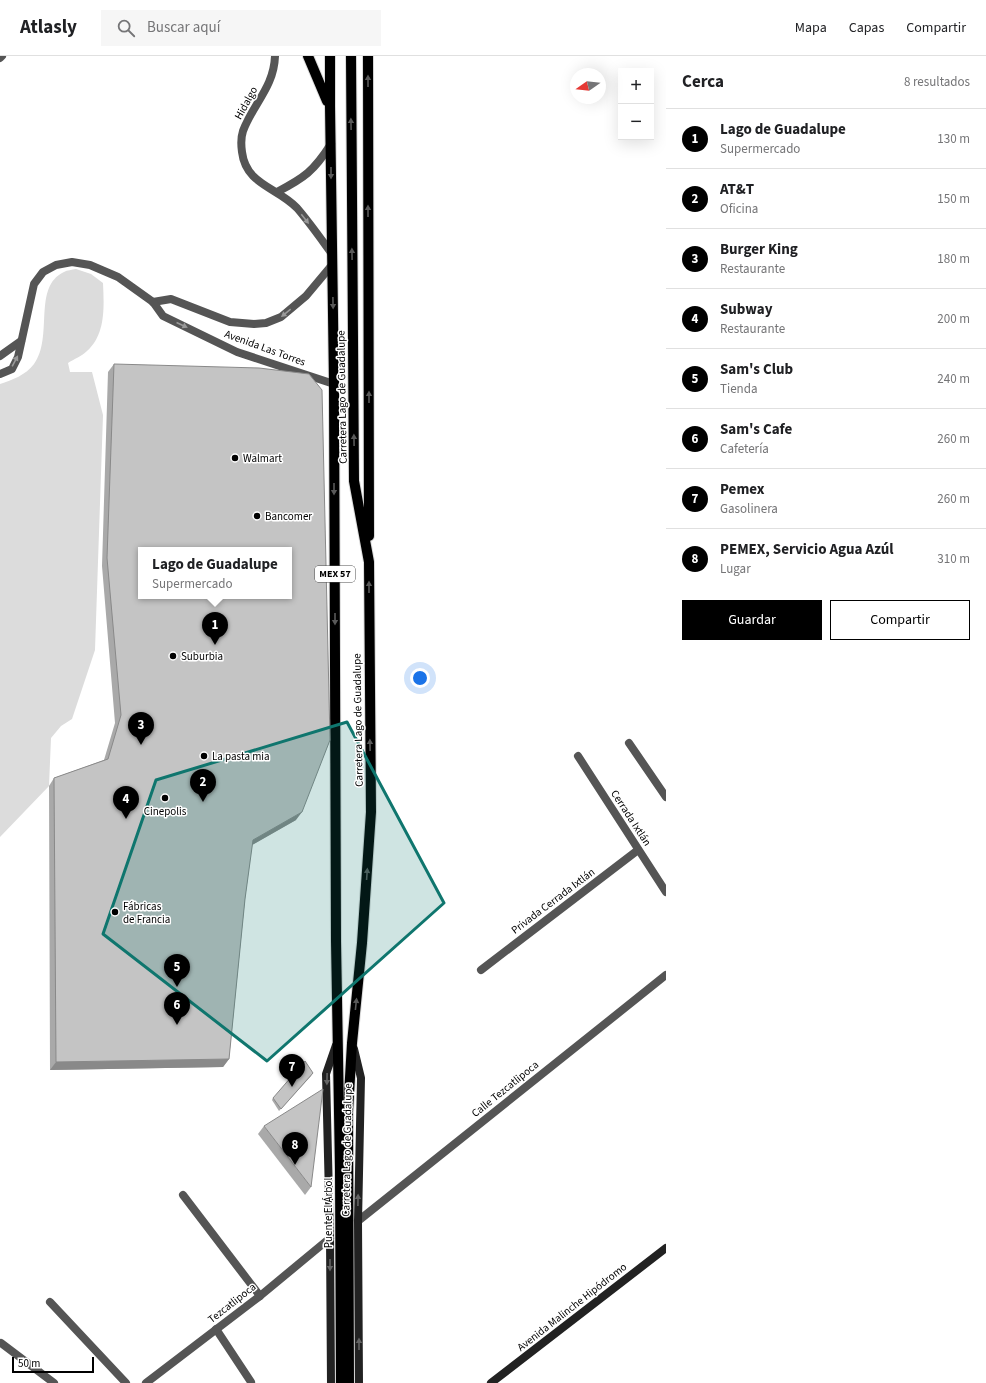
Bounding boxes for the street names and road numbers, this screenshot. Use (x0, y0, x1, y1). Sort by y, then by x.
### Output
street label: Hidalgo (231, 84, 261, 122)
street label: Avenida Las Torres (222, 326, 308, 370)
street label: Carretera Lago de Guadalupe (333, 330, 351, 464)
road number: MEX 57 (315, 566, 355, 582)
street label: Carretera Lago de Guadalupe (349, 653, 367, 787)
street label: Cerrada Ixtlán (607, 787, 655, 849)
street label: Privada Cerrada Ixtlán (508, 865, 598, 937)
street label: Calle Tezcatlipoca (468, 1057, 542, 1121)
street label: Carretera Lago de Guadalupe (338, 1083, 356, 1217)
street label: Puente El Árbol (321, 1178, 336, 1248)
street label: Avenida Malinche Hipódromo (514, 1259, 630, 1355)
street label: Tezcatlipoca (205, 1279, 259, 1327)

